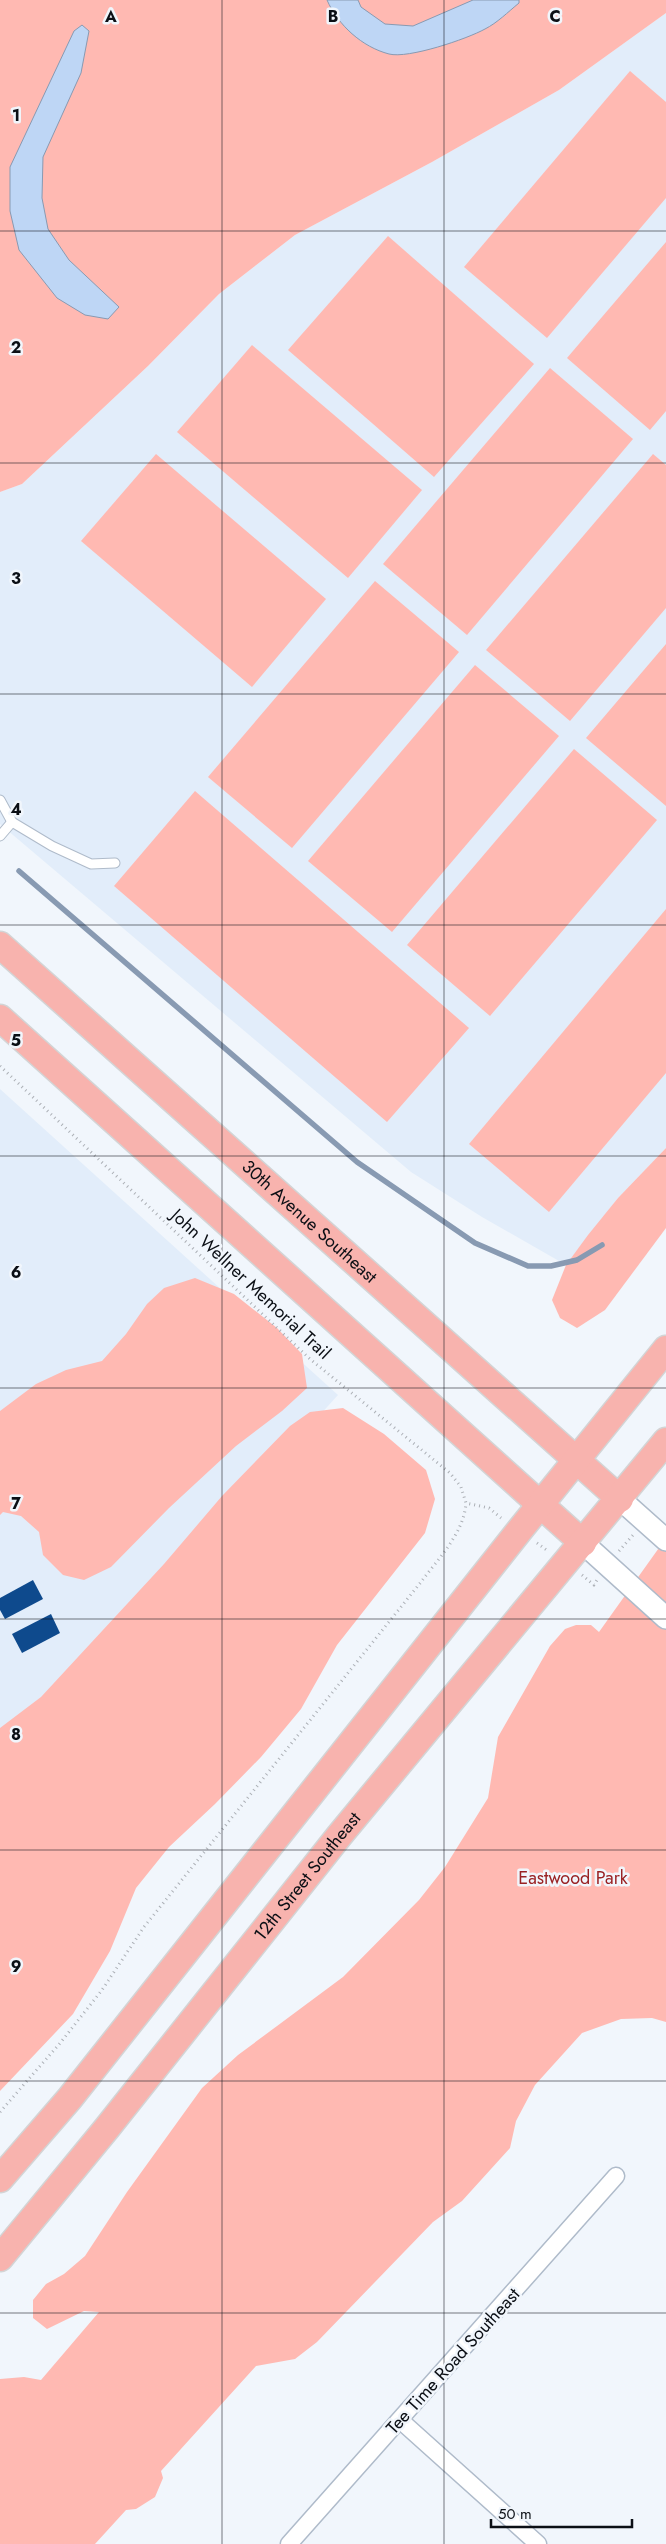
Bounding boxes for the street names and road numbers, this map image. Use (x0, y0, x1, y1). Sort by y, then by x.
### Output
street label: 30th Avenue Southeast (236, 1154, 383, 1290)
street label: John Wellner Memorial Trail (164, 1202, 337, 1365)
street label: 12th Street Southeast (248, 1806, 367, 1946)
street label: Tee Time Road Southeast (380, 2282, 526, 2440)

